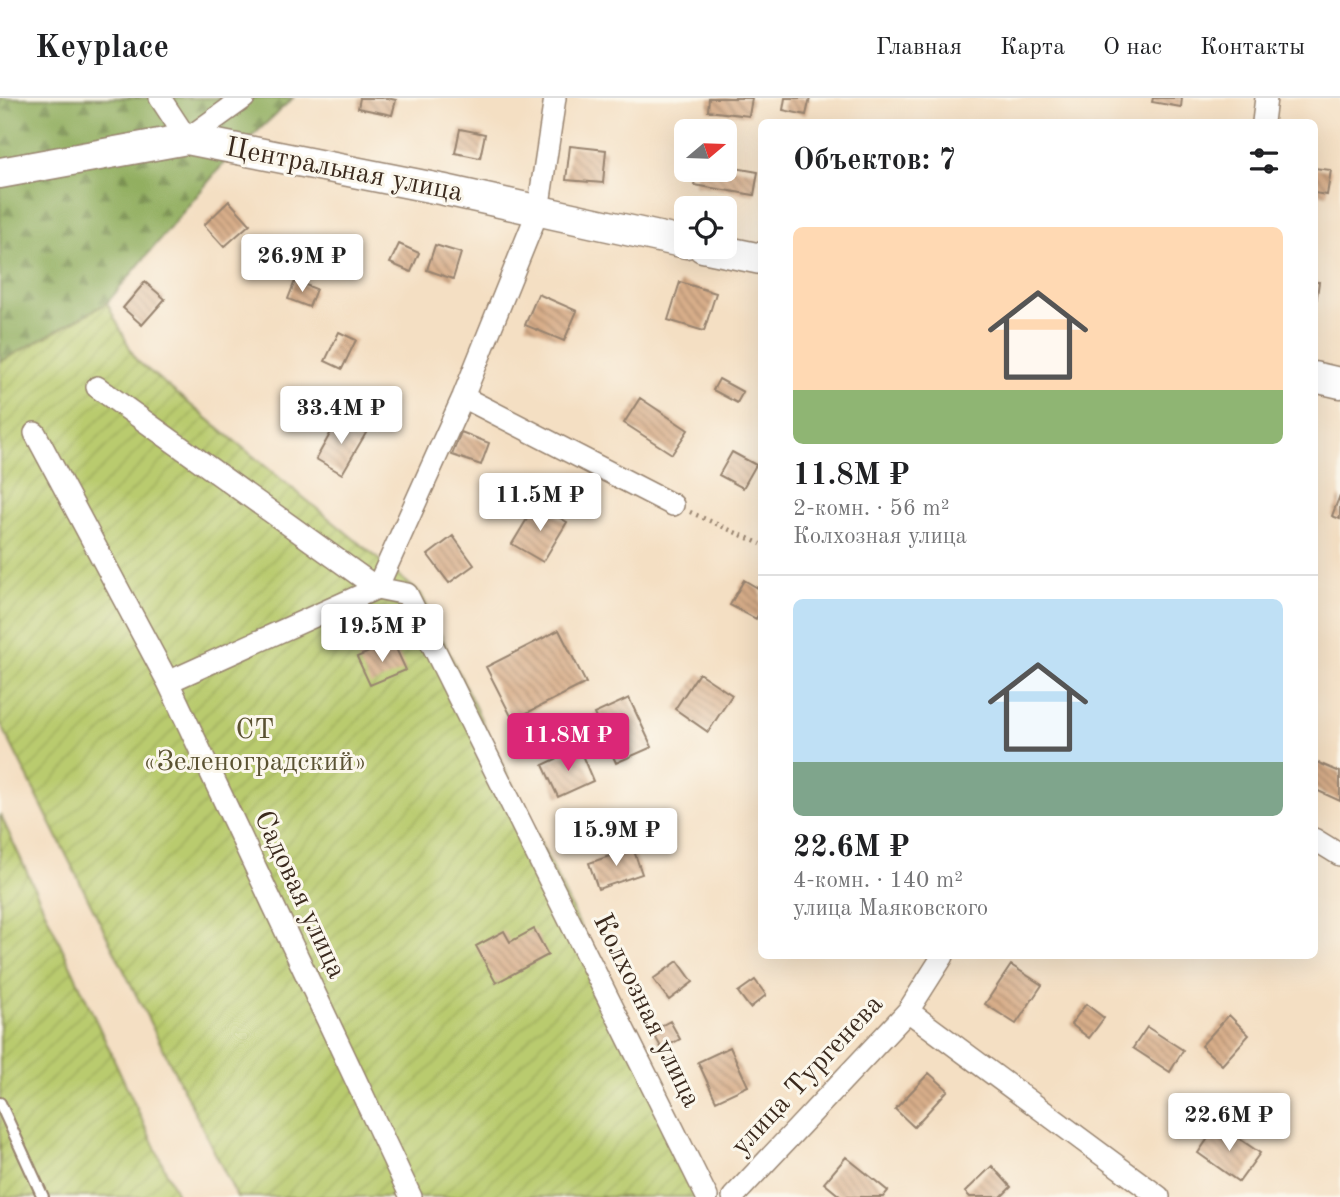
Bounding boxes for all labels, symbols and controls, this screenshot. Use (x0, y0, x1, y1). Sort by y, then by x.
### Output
text: Keyplace (35, 32, 169, 65)
text: Главная (876, 36, 962, 60)
text: Карта (1000, 36, 1065, 60)
text: О нас (1103, 36, 1162, 60)
text: Контакты (1200, 36, 1305, 60)
north arrow (674, 119, 737, 182)
map controls (674, 119, 737, 259)
street label: Центральная улица (223, 134, 465, 208)
icon: filters (1245, 142, 1283, 180)
text: Объектов: 7 (793, 146, 956, 176)
button: locate (674, 196, 737, 259)
pin: 26.9M ₽ (237, 234, 367, 294)
text: 26.9M ₽ (257, 245, 347, 268)
icon: home (975, 272, 1101, 398)
pin: 33.4M ₽ (276, 386, 406, 446)
text: 33.4M ₽ (296, 397, 386, 420)
text: 11.8M ₽ (793, 461, 910, 491)
pin: 11.5M ₽ (475, 474, 605, 533)
text: 11.5M ₽ (495, 484, 585, 507)
text: 2-комн. · 56 m² (793, 497, 950, 520)
text: Колхозная улица (793, 525, 967, 548)
pin: 19.5M ₽ (317, 604, 447, 664)
text: 19.5M ₽ (337, 615, 427, 638)
icon: home (975, 644, 1101, 770)
pin: 11.8M ₽ (503, 714, 633, 773)
park label: СТ «Зеленоградский» (143, 717, 367, 777)
text: 11.8M ₽ (523, 724, 613, 747)
street label: Садовая улица (248, 807, 350, 983)
pin: 15.9M ₽ (551, 808, 681, 868)
text: 15.9M ₽ (571, 819, 661, 842)
text: 22.6M ₽ (793, 833, 910, 863)
text: 4-комн. · 140 m² (793, 869, 963, 892)
text: улица Маяковского (793, 897, 988, 920)
street label: Колхозная улица (587, 910, 705, 1112)
street label: улица Тургенева (727, 990, 889, 1162)
pin: 22.6M ₽ (1164, 1094, 1294, 1153)
text: 22.6M ₽ (1184, 1104, 1274, 1127)

